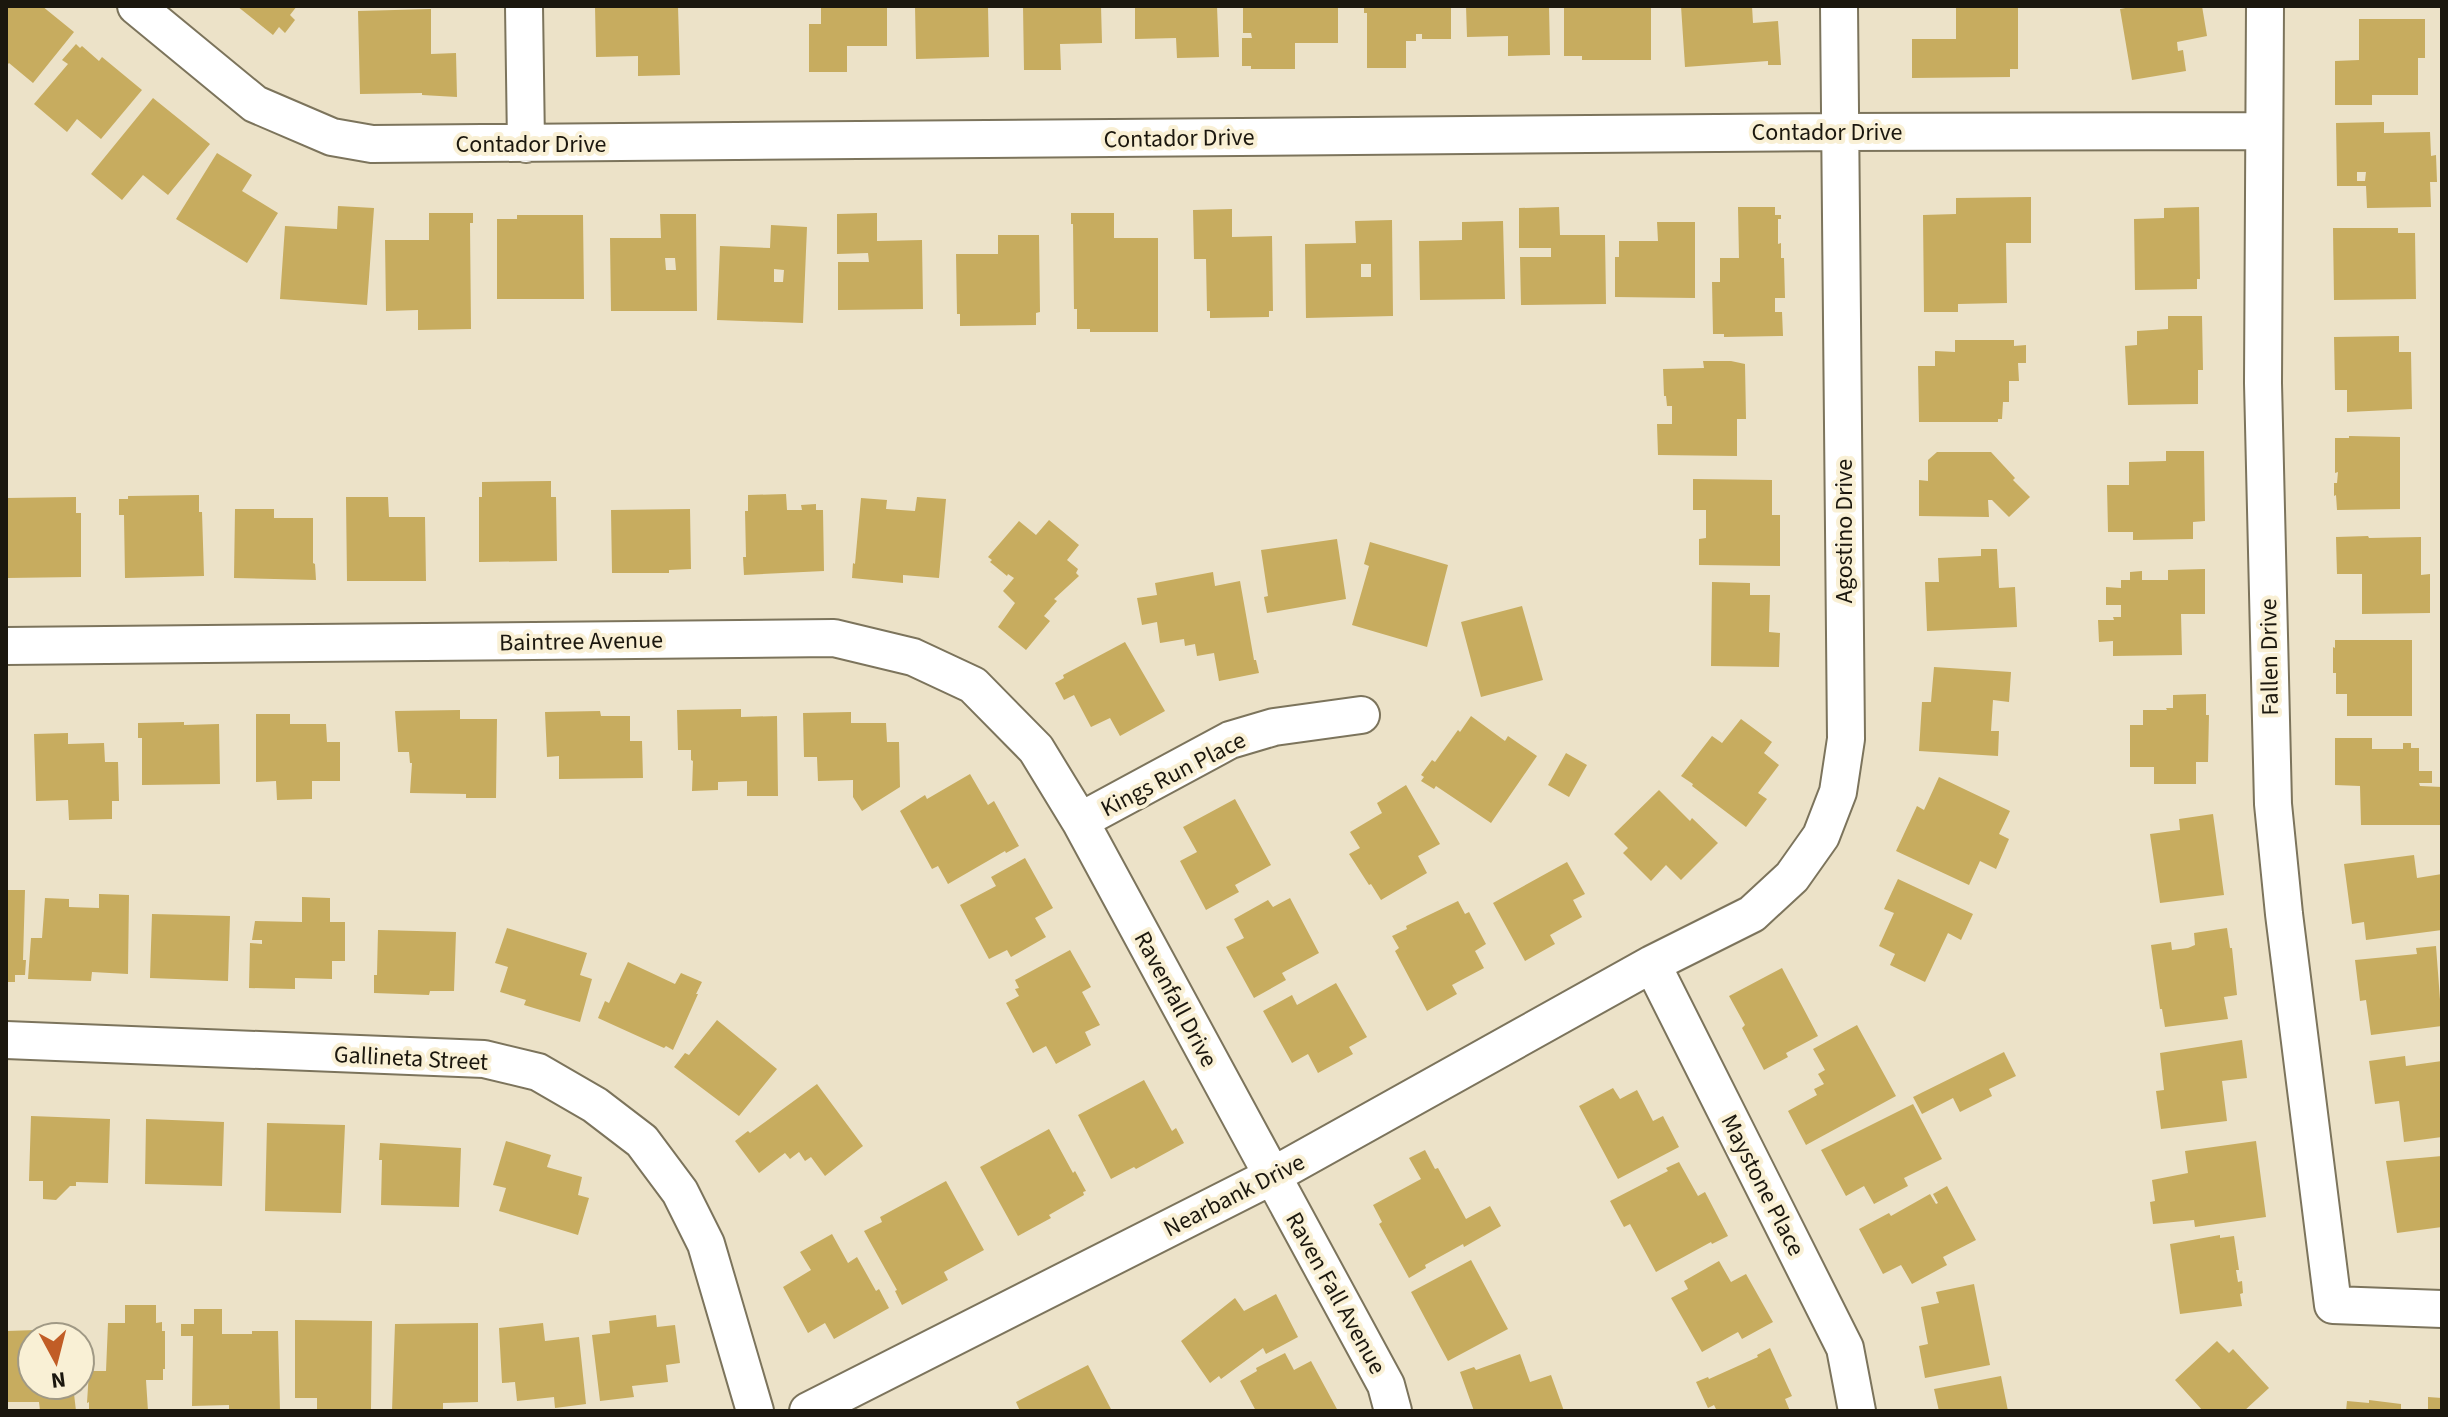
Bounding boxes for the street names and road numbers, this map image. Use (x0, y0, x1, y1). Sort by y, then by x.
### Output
street label: Contador Drive (1751, 115, 1903, 150)
street label: Contador Drive (1103, 120, 1255, 157)
street label: Contador Drive (455, 127, 607, 162)
street label: Agostino Drive (1827, 459, 1862, 603)
street label: Fallen Drive (2251, 598, 2288, 716)
street label: Baintree Avenue (499, 623, 663, 660)
street label: Kings Run Place (1095, 723, 1252, 826)
street label: Ravenfall Drive (1125, 925, 1226, 1073)
street label: Gallineta Street (333, 1037, 489, 1080)
street label: Maystone Place (1712, 1108, 1813, 1262)
street label: Nearbank Drive (1158, 1145, 1311, 1246)
street label: Raven Fall Avenue (1276, 1206, 1395, 1381)

